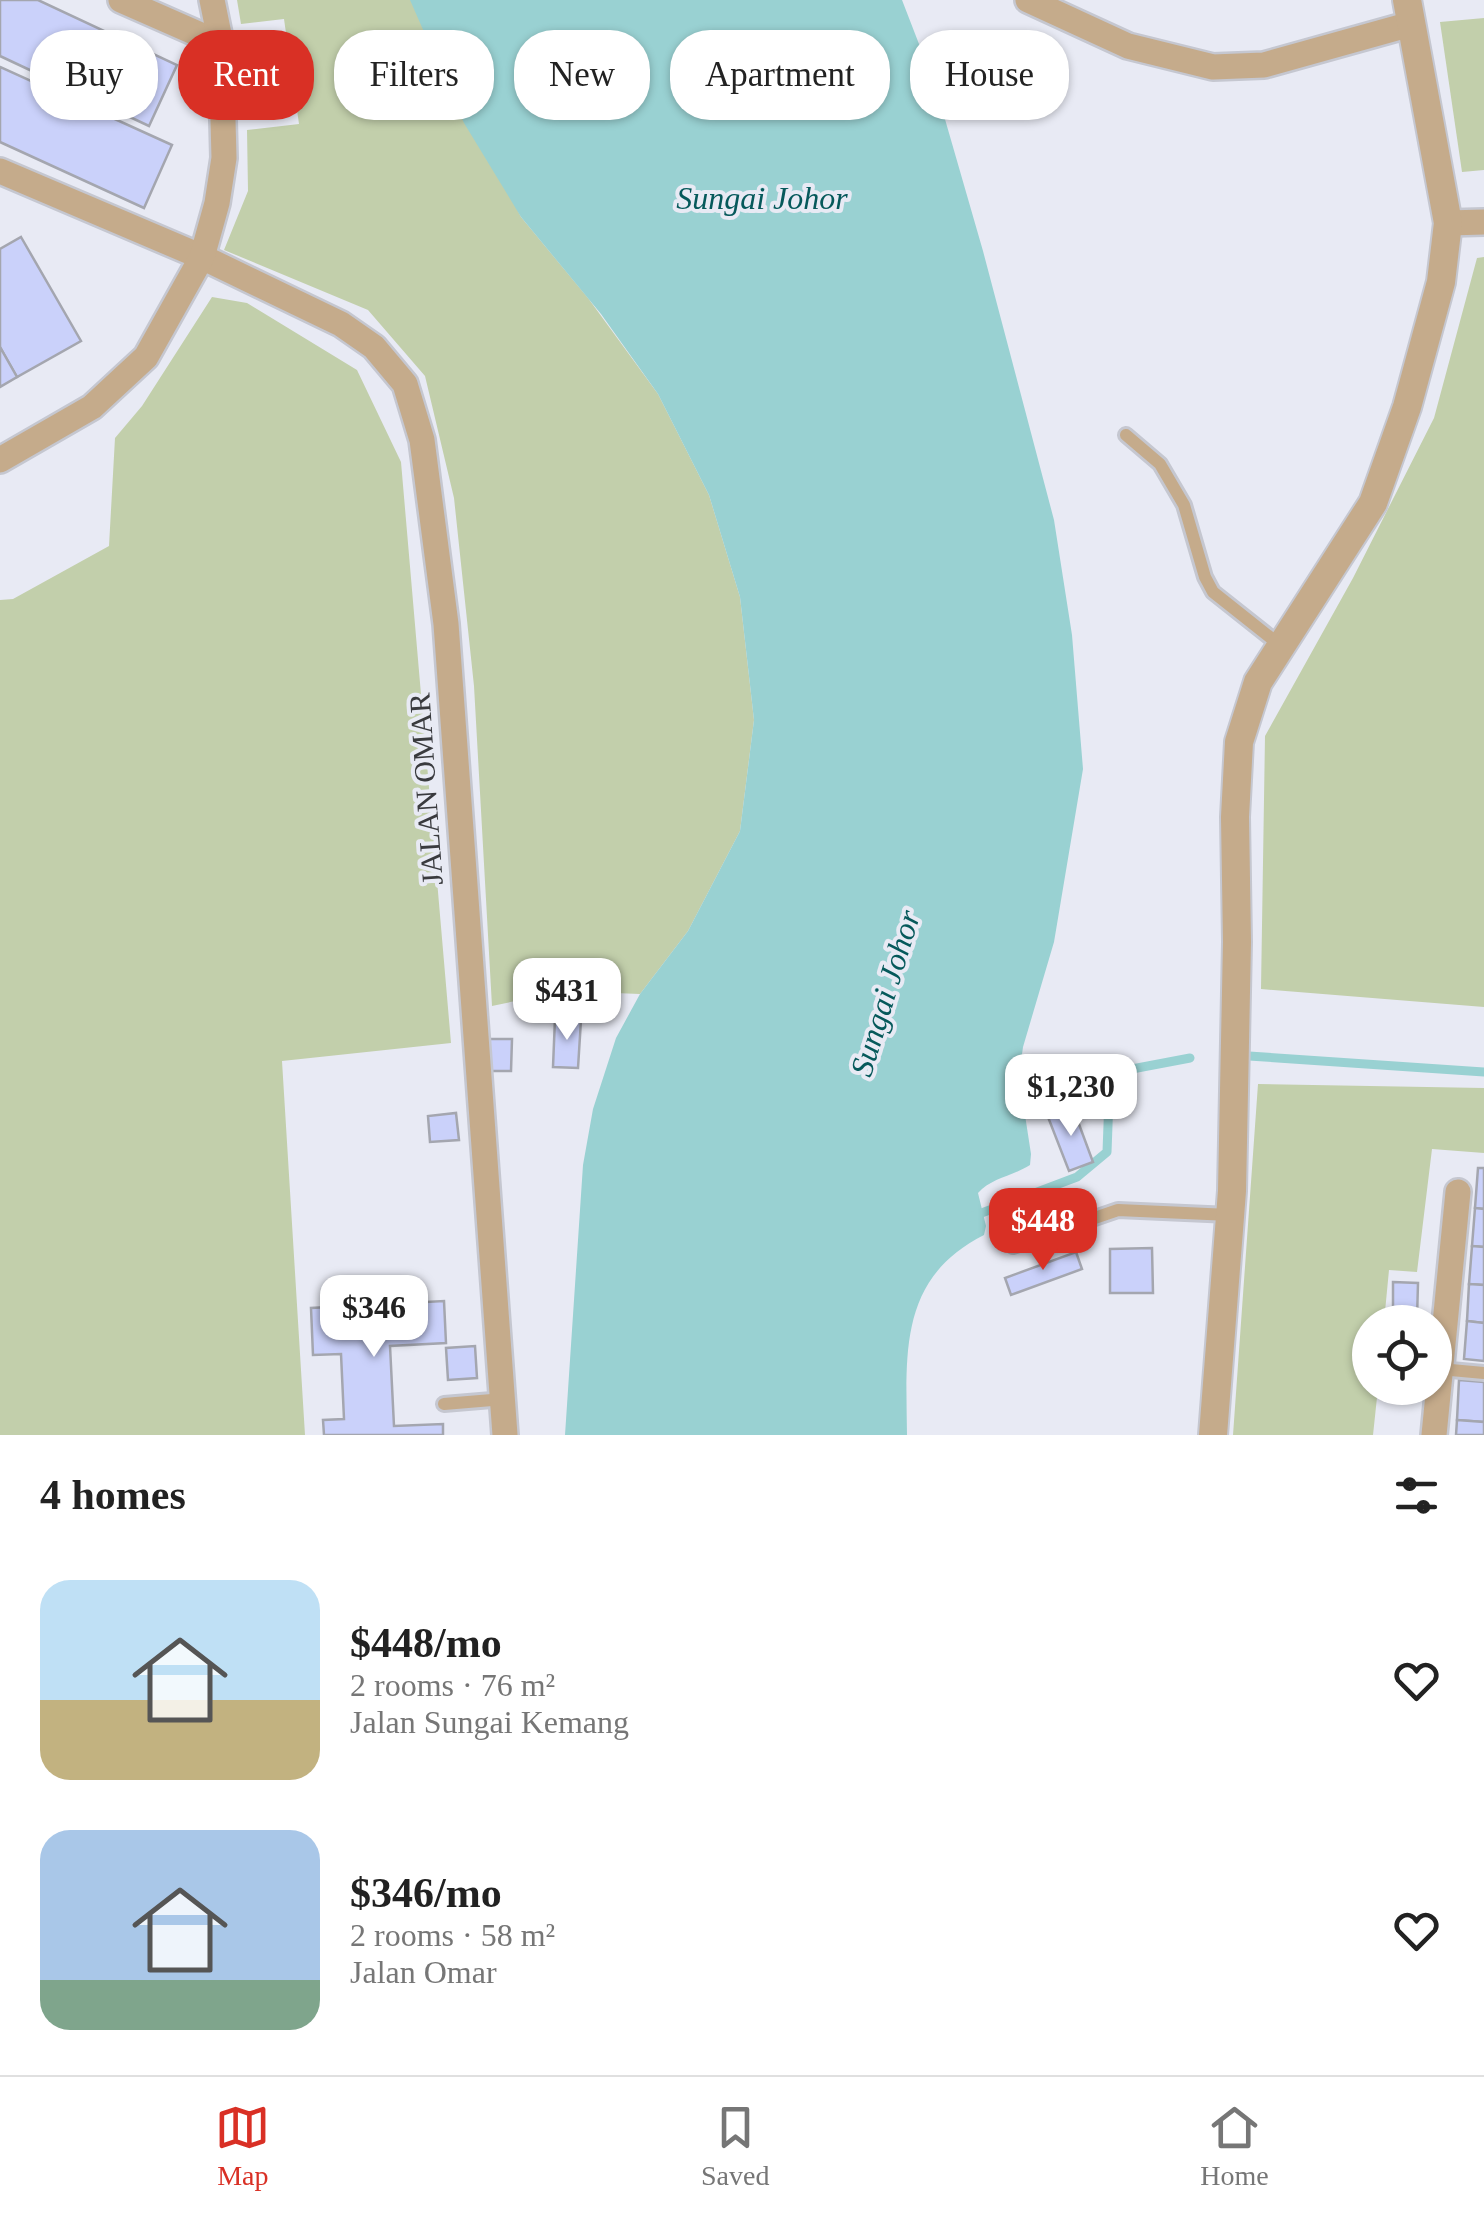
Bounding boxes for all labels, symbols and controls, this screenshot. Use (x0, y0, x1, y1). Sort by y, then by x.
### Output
chip: Buy (30, 30, 158, 120)
chip: Rent (178, 30, 314, 120)
chip: Filters (334, 30, 494, 120)
chip: New (514, 30, 650, 120)
chip: Apartment (670, 30, 890, 120)
chip: House (910, 30, 1069, 120)
water label: Sungai Johor (676, 180, 848, 216)
street label: JALAN OMAR (402, 692, 449, 886)
water label: Sungai Johor (843, 905, 927, 1080)
pin: $431 (508, 958, 626, 1043)
text: $431 (535, 972, 599, 1008)
pin: $1,230 (990, 1054, 1152, 1139)
text: $1,230 (1027, 1068, 1115, 1104)
pin: $448 (984, 1188, 1102, 1273)
text: $448 (1011, 1202, 1075, 1238)
pin: $346 (315, 1275, 433, 1360)
text: $346 (342, 1289, 406, 1325)
map controls (1352, 1305, 1452, 1405)
button: locate (1352, 1305, 1452, 1405)
icon: filters (1389, 1468, 1444, 1523)
text: 4 homes (40, 1472, 186, 1518)
icon: home (120, 1620, 240, 1740)
text: $448/mo (350, 1620, 502, 1666)
icon: heart (1389, 1653, 1444, 1708)
text: 2 rooms · 76 m² (350, 1667, 555, 1703)
text: Jalan Sungai Kemang (350, 1704, 629, 1740)
icon: home (120, 1870, 240, 1990)
text: $346/mo (350, 1870, 502, 1916)
icon: heart (1389, 1903, 1444, 1958)
text: 2 rooms · 58 m² (350, 1917, 555, 1953)
text: Jalan Omar (350, 1954, 497, 1990)
tab: Map (215, 2100, 270, 2192)
tab: Saved (701, 2100, 769, 2192)
tab: Home (1200, 2100, 1269, 2192)

